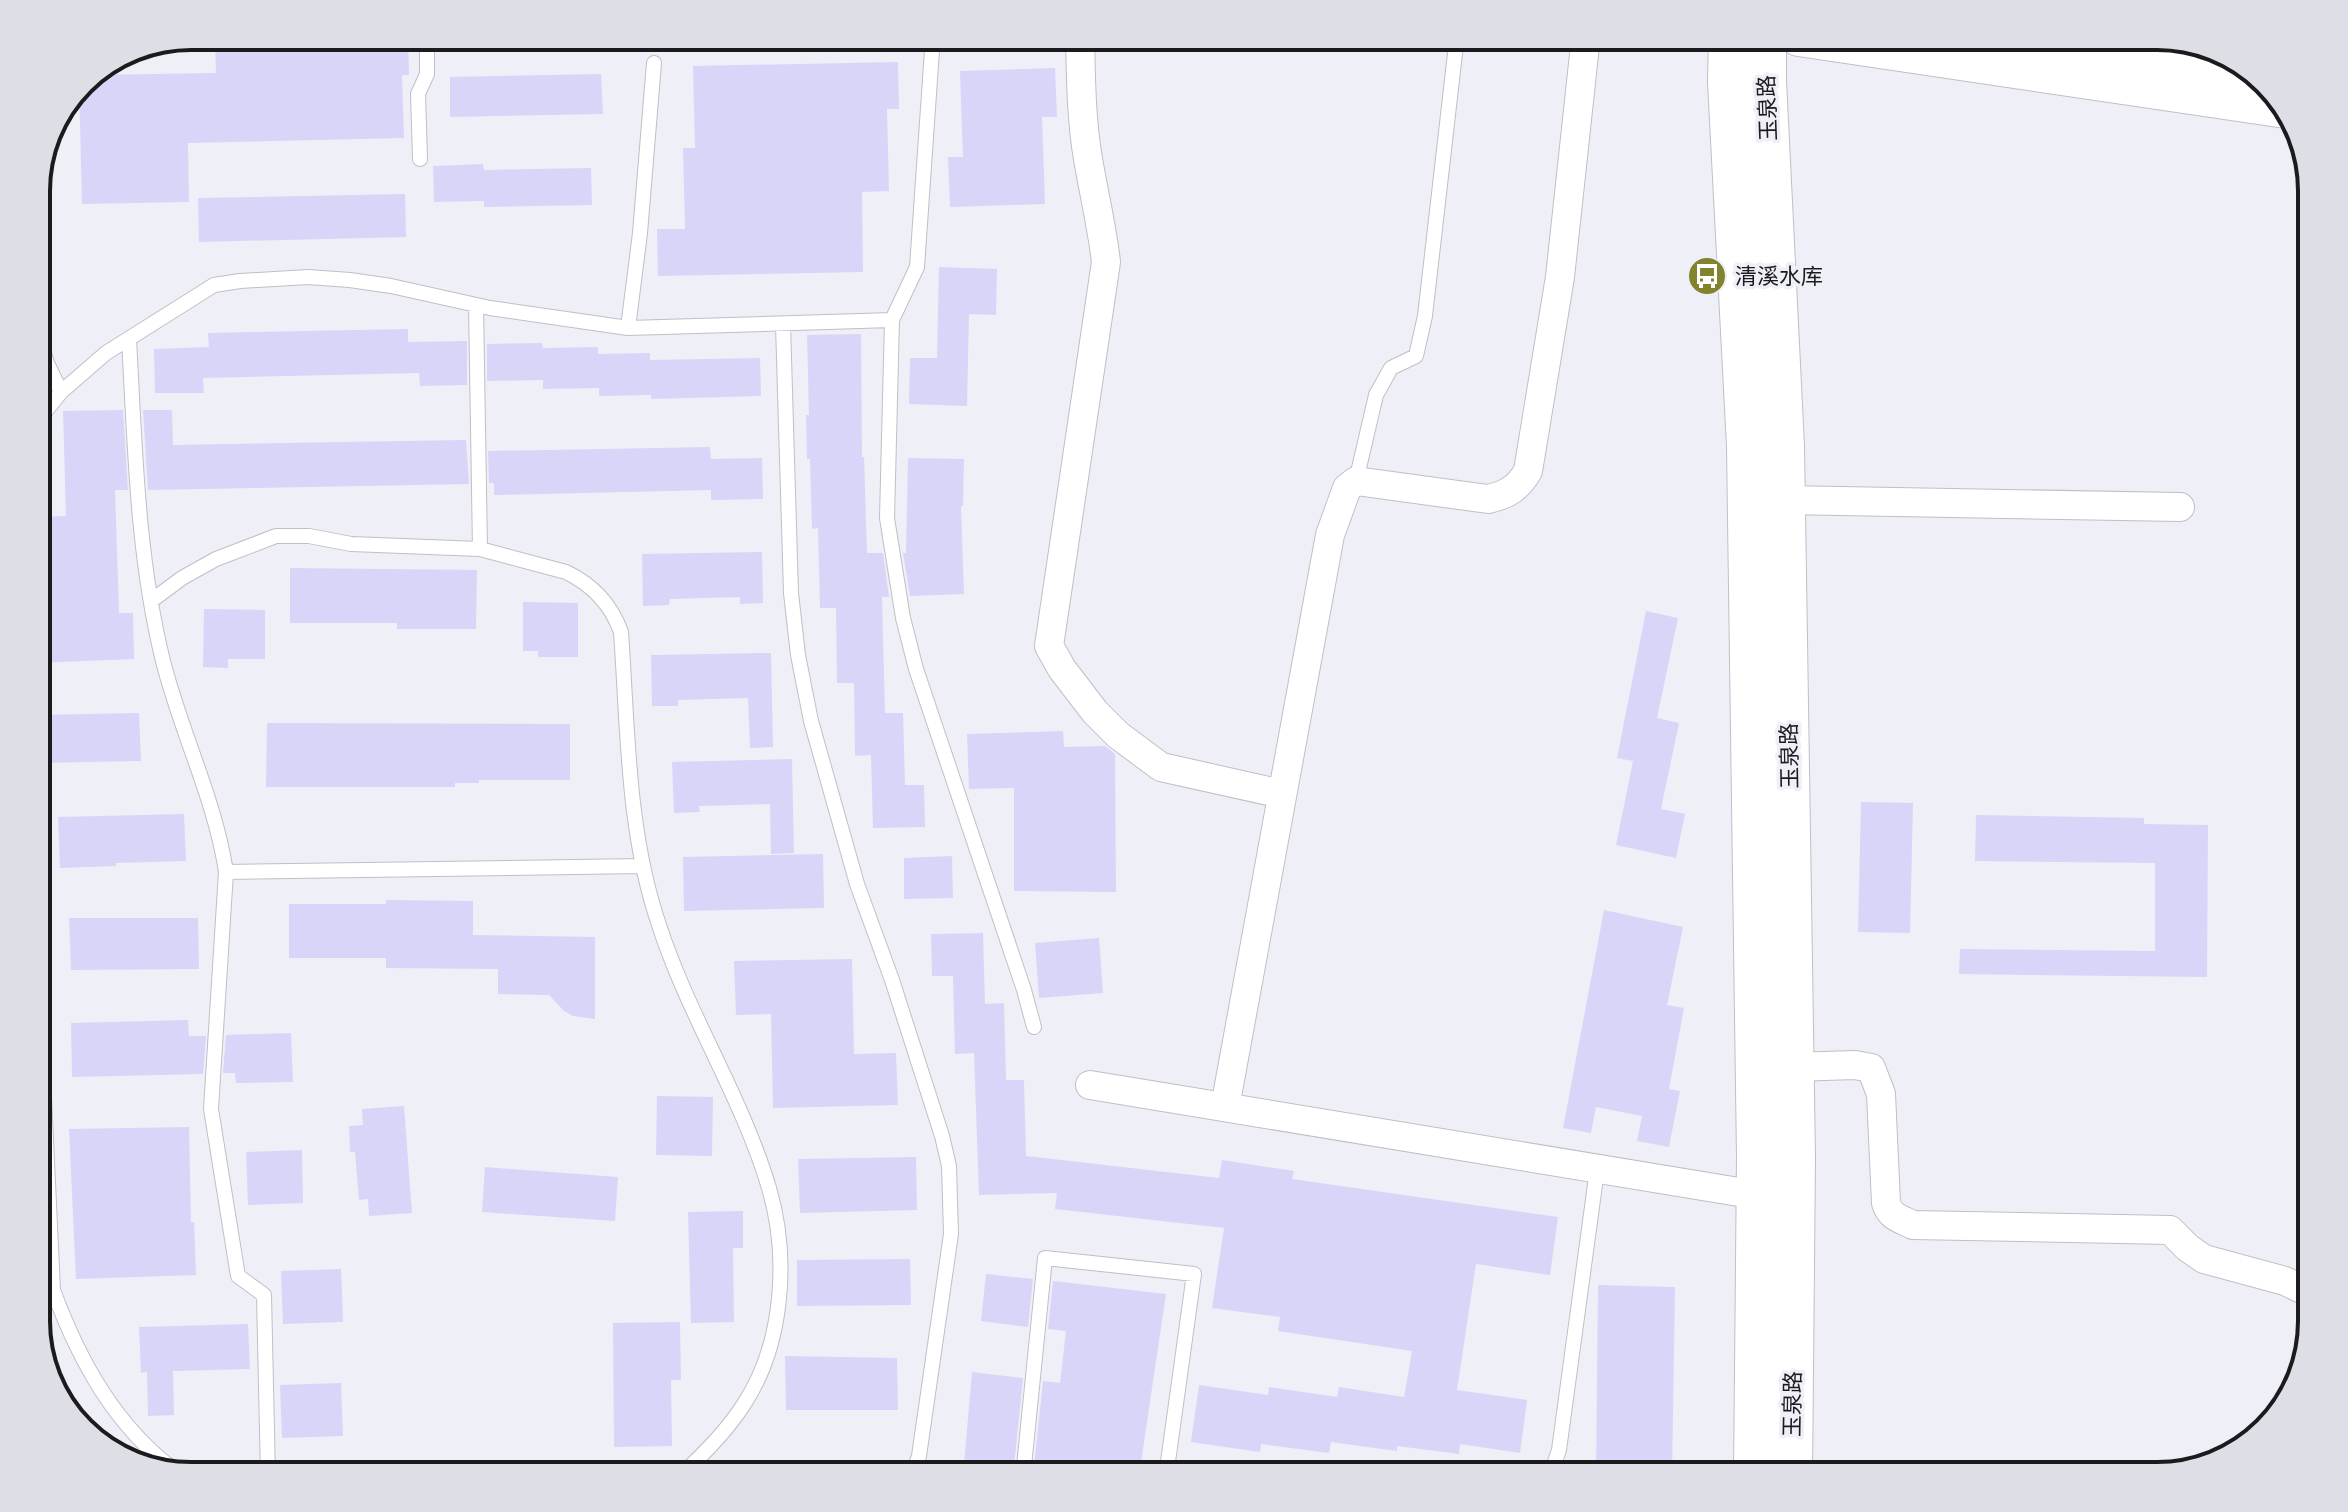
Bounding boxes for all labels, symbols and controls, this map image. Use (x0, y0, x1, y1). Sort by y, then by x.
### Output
street label: 玉泉路 (1754, 75, 1781, 141)
bus stop icon: 清溪水库 (1686, 255, 1728, 297)
place label: 清溪水库 (1735, 264, 1823, 289)
street label: 玉泉路 (1776, 723, 1803, 789)
street label: 玉泉路 (1779, 1371, 1806, 1437)

